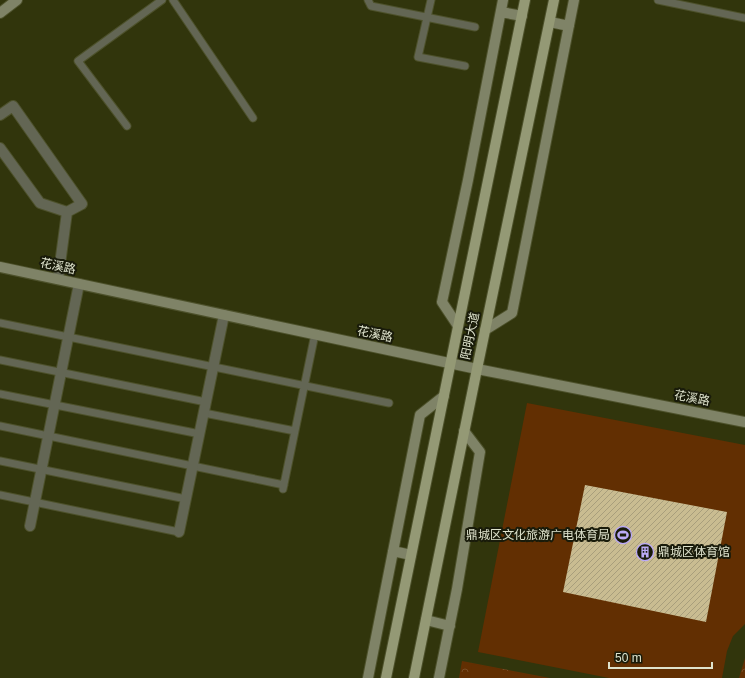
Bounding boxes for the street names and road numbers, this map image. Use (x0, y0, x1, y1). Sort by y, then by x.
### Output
street label: 花溪路 (39, 255, 77, 277)
street label: 阳明大道 (458, 311, 482, 361)
street label: 花溪路 (356, 323, 394, 345)
street label: 花溪路 (673, 388, 711, 408)

